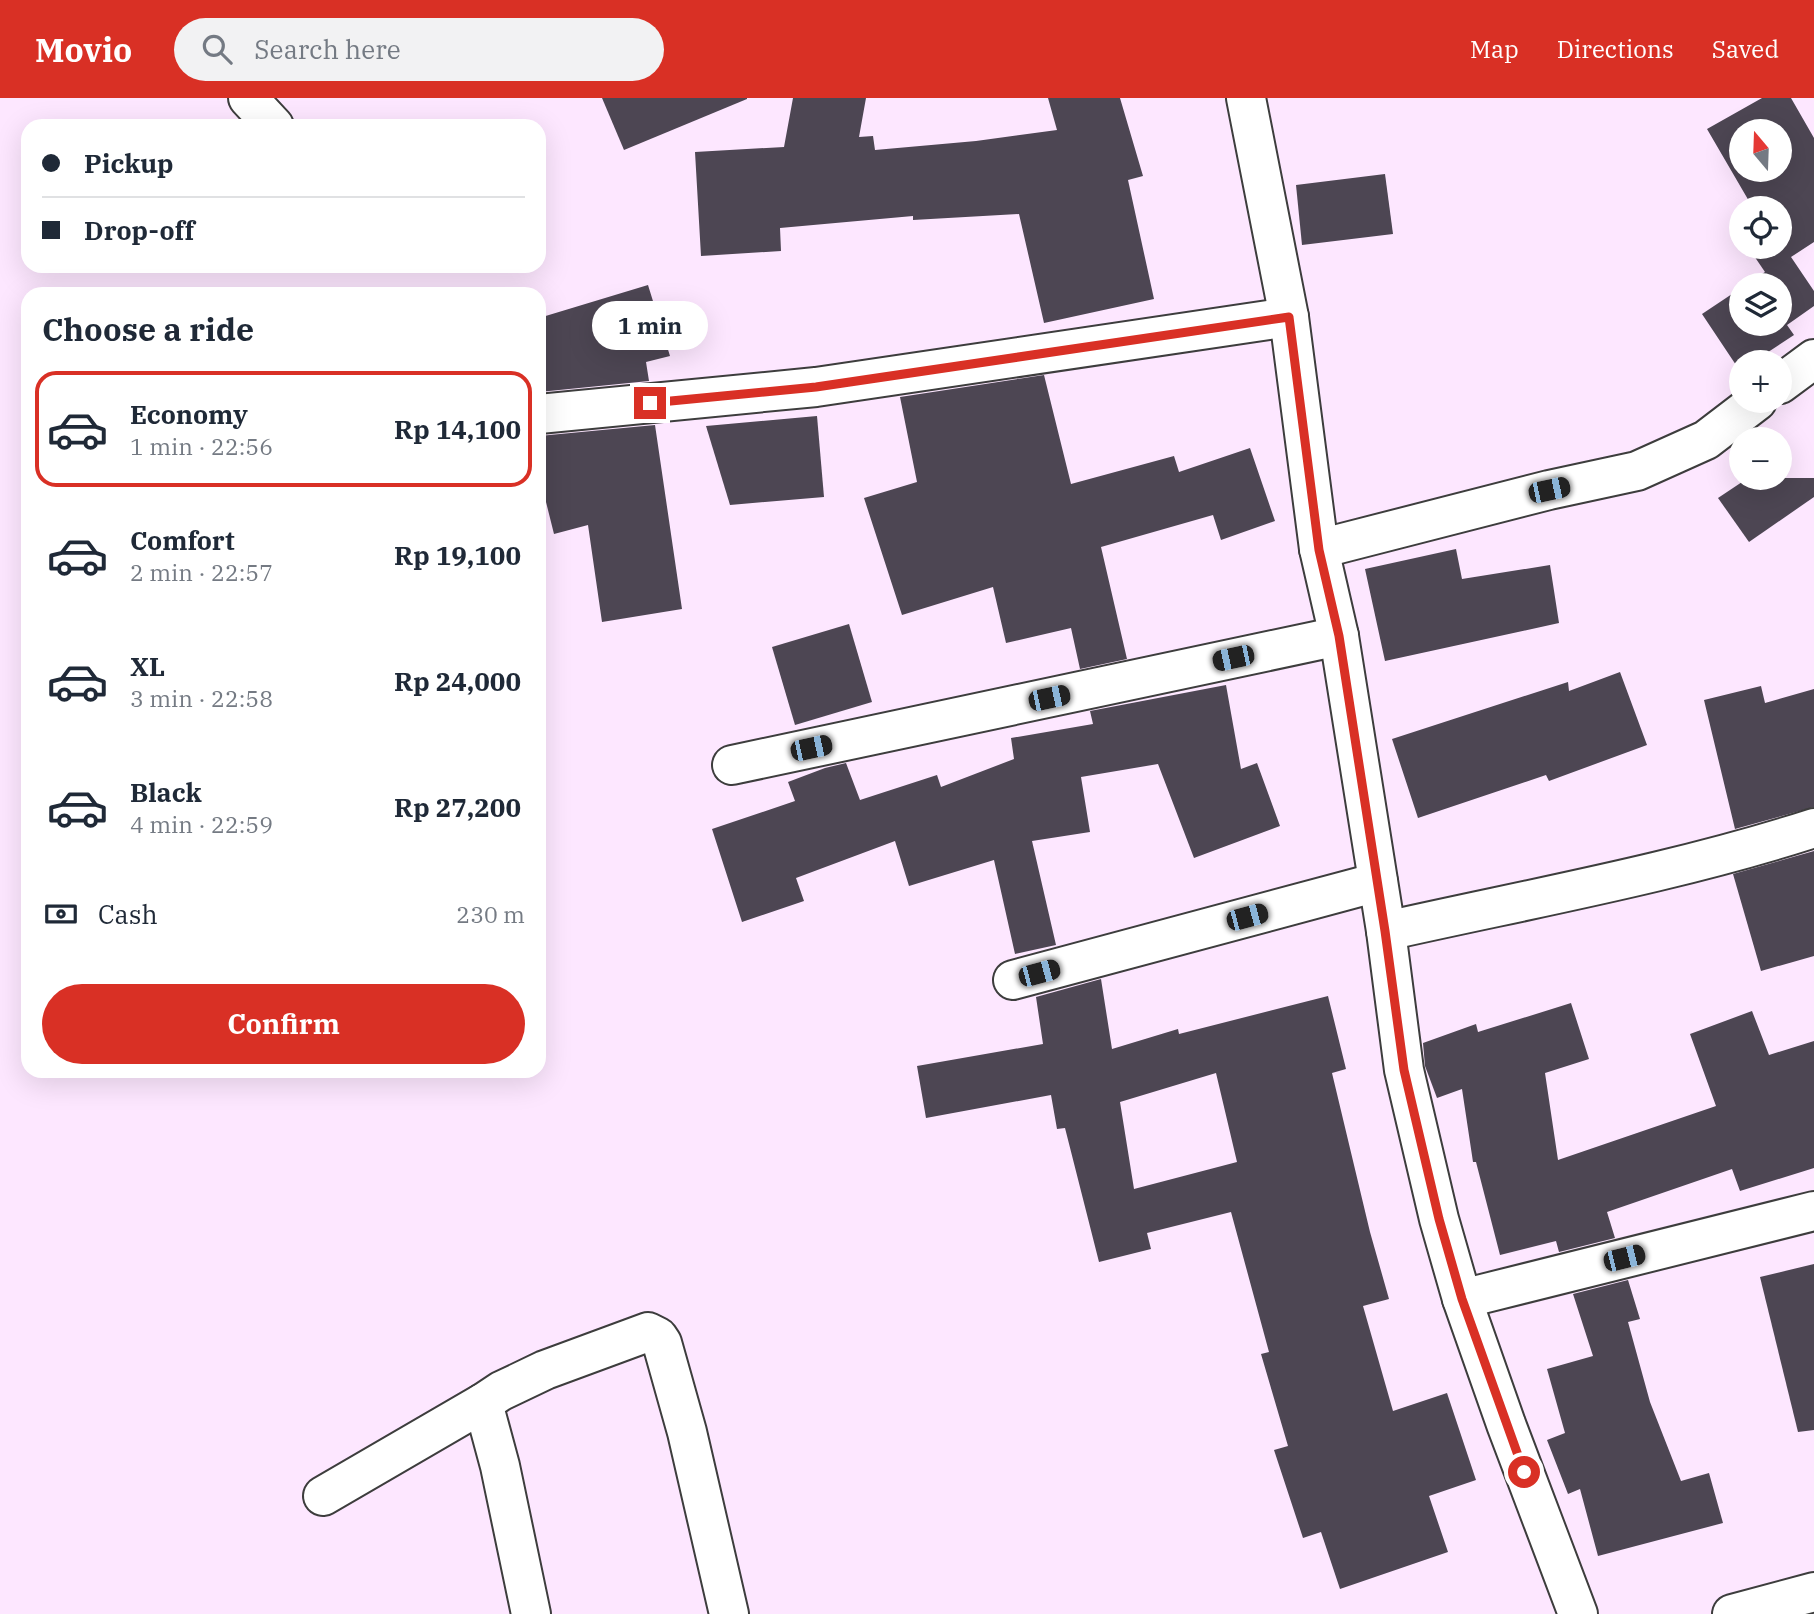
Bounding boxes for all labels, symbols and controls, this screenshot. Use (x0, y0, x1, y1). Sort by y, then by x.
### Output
search box (174, 18, 664, 81)
text: Movio (35, 28, 132, 71)
icon: search (198, 30, 236, 68)
text: Search here (254, 32, 401, 66)
text: Map (1470, 33, 1519, 65)
text: Directions (1557, 33, 1674, 65)
text: Saved (1712, 33, 1779, 65)
north arrow (1729, 119, 1792, 182)
map controls (1729, 119, 1792, 490)
text: Pickup (84, 146, 174, 180)
button: locate (1729, 196, 1792, 259)
text: Drop-off (84, 213, 195, 247)
button: layers (1729, 273, 1792, 336)
callout: 1 min (592, 302, 708, 350)
text: Choose a ride (42, 308, 254, 350)
text: 1 min (618, 310, 682, 340)
button: + (1729, 350, 1792, 413)
route end (634, 387, 666, 419)
text: Economy (130, 397, 248, 431)
icon: car (46, 398, 109, 461)
text: Rp 14,100 (394, 412, 521, 446)
button: − (1729, 427, 1792, 490)
text: 1 min · 22:56 (130, 431, 273, 461)
car (1527, 475, 1572, 505)
text: Comfort (130, 523, 235, 557)
icon: car (46, 524, 109, 587)
text: Rp 19,100 (394, 538, 521, 572)
text: 2 min · 22:57 (130, 557, 273, 587)
car (1211, 643, 1256, 673)
text: XL (130, 649, 165, 683)
icon: car (46, 650, 109, 713)
text: Rp 24,000 (394, 664, 521, 698)
text: 3 min · 22:58 (130, 683, 273, 713)
car (1027, 683, 1072, 713)
car (789, 733, 834, 763)
text: Black (130, 775, 202, 809)
icon: car (46, 776, 109, 839)
text: Rp 27,200 (394, 790, 521, 824)
text: 4 min · 22:59 (130, 809, 273, 839)
icon: cash (42, 895, 80, 933)
text: Cash (98, 897, 158, 931)
text: 230 m (456, 899, 525, 929)
car (1224, 901, 1271, 933)
car (1016, 957, 1063, 989)
button: Confirm (42, 984, 525, 1064)
car (1602, 1243, 1647, 1273)
route start (1508, 1456, 1540, 1488)

